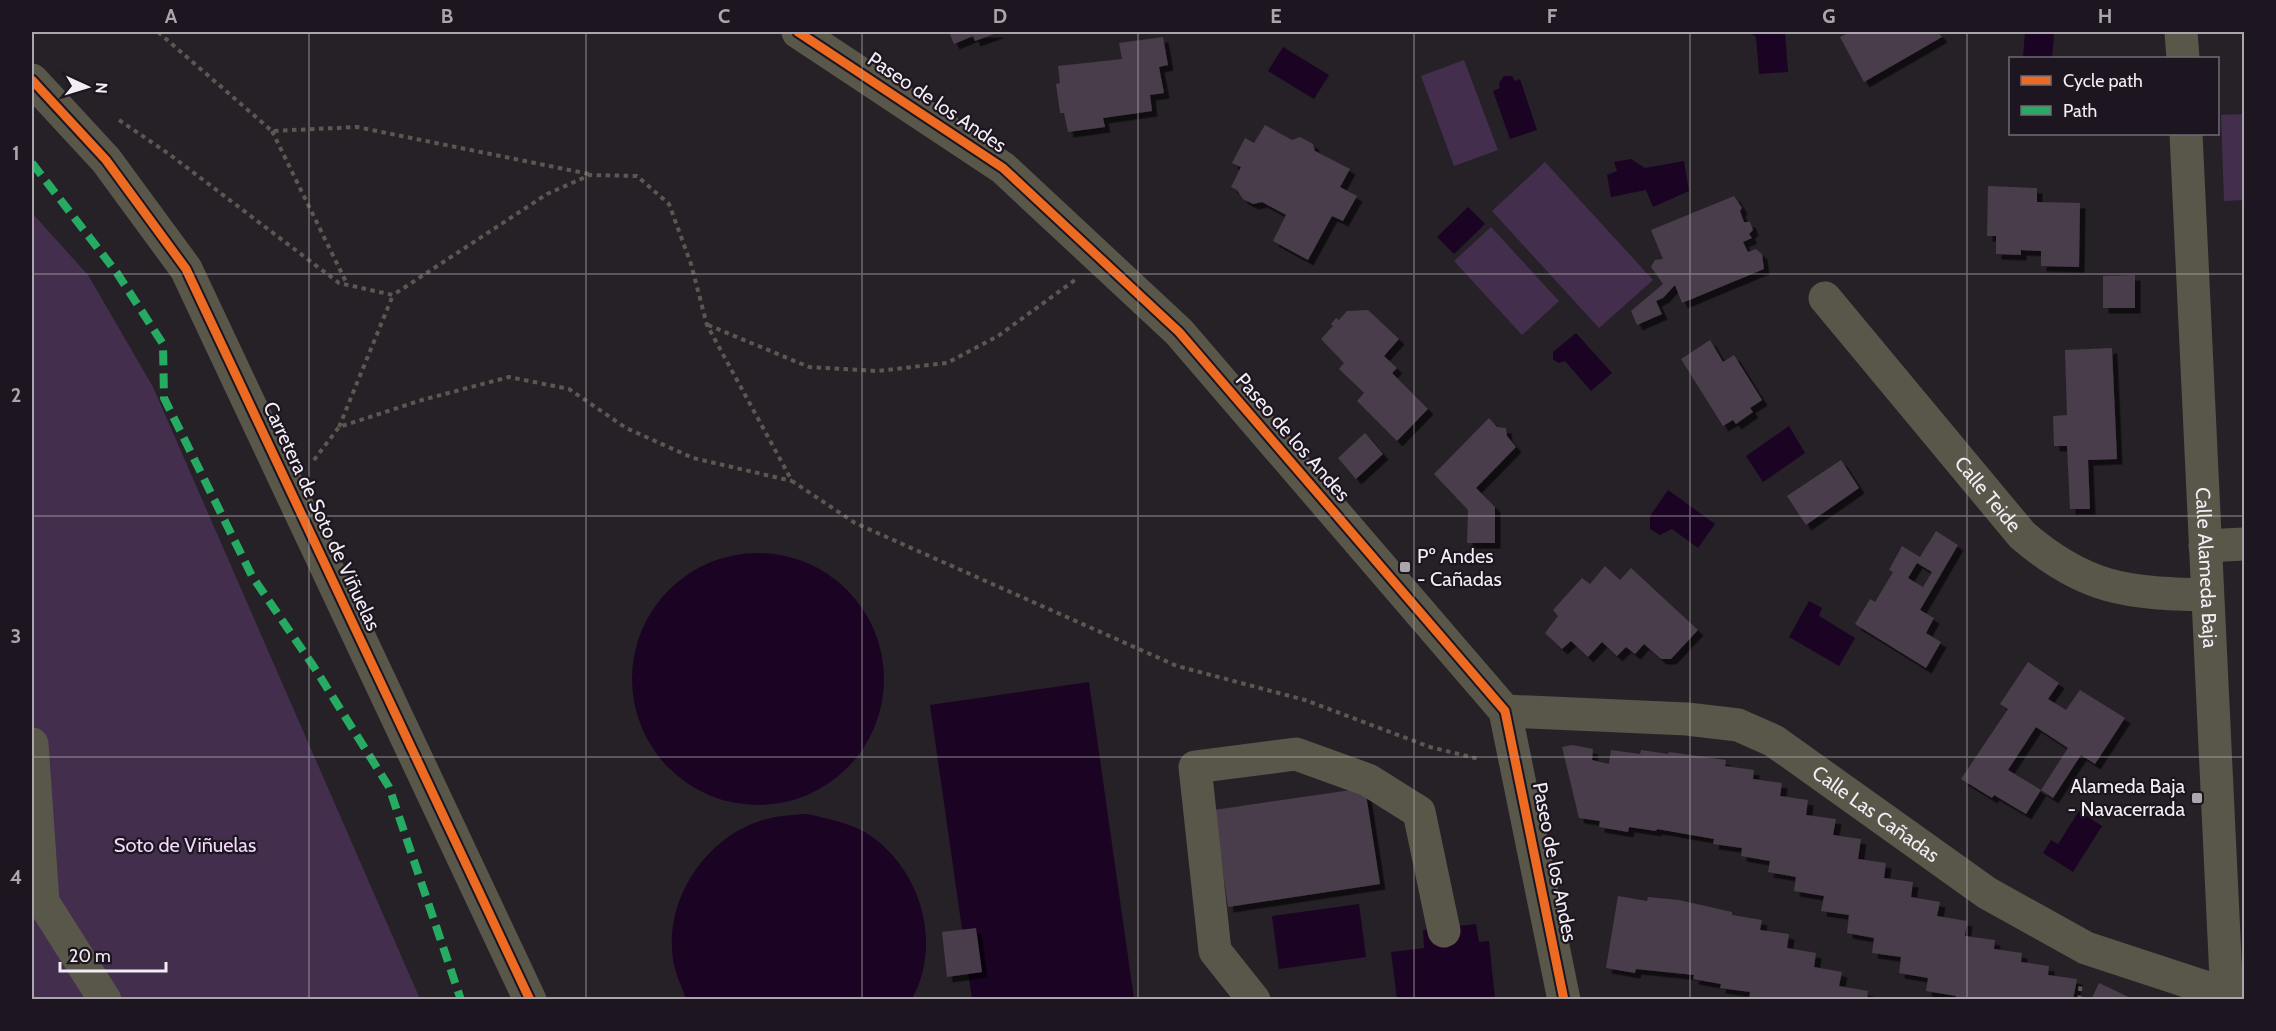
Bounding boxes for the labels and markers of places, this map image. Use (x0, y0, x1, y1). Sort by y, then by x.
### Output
place label: Pº Andes - Cañadas (1417, 544, 1502, 591)
marker: Pº Andes - Cañadas (1398, 560, 1412, 574)
place label: Alameda Baja - Navacerrada (2068, 774, 2185, 821)
marker: Alameda Baja - Navacerrada (2190, 791, 2204, 805)

